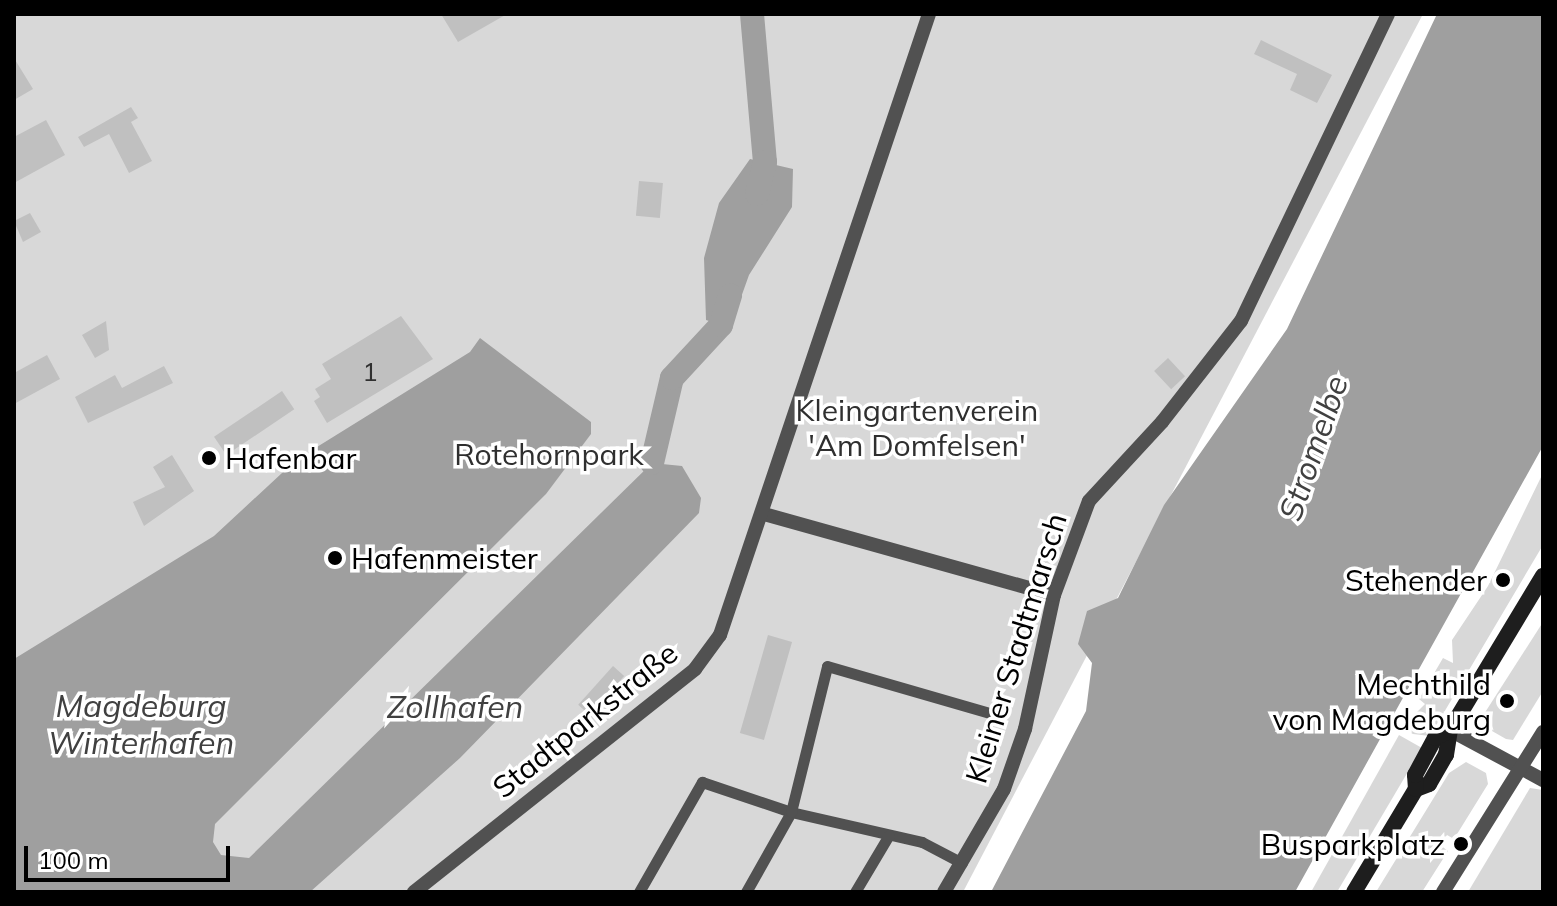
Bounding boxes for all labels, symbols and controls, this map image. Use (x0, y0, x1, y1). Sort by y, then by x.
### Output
house number: 1 (362, 356, 378, 388)
water label: Stromelbe (1270, 371, 1356, 525)
park label: Kleingartenverein 'Am Domfelsen' (796, 392, 1038, 462)
park label: Rotehornpark (454, 436, 644, 472)
place label: Hafenbar (225, 440, 356, 476)
marker: Hafenbar (200, 449, 218, 467)
street label: Kleiner Stadtmarsch (958, 509, 1074, 787)
place label: Hafenmeister (351, 540, 538, 576)
marker: Hafenmeister (326, 549, 344, 567)
place label: Stehender (1345, 562, 1487, 598)
marker: Stehender (1494, 571, 1512, 589)
street label: Stadtparkstraße (485, 635, 685, 805)
place label: Mechthild von Magdeburg (1273, 666, 1491, 736)
water label: Magdeburg Winterhafen (48, 687, 234, 762)
water label: Zollhafen (387, 687, 523, 725)
marker: Mechthild von Magdeburg (1498, 692, 1516, 710)
place label: Busparkplatz (1261, 826, 1445, 862)
scale bar (28, 830, 234, 880)
marker: Busparkplatz (1452, 835, 1470, 853)
text: 100 m (38, 845, 109, 875)

